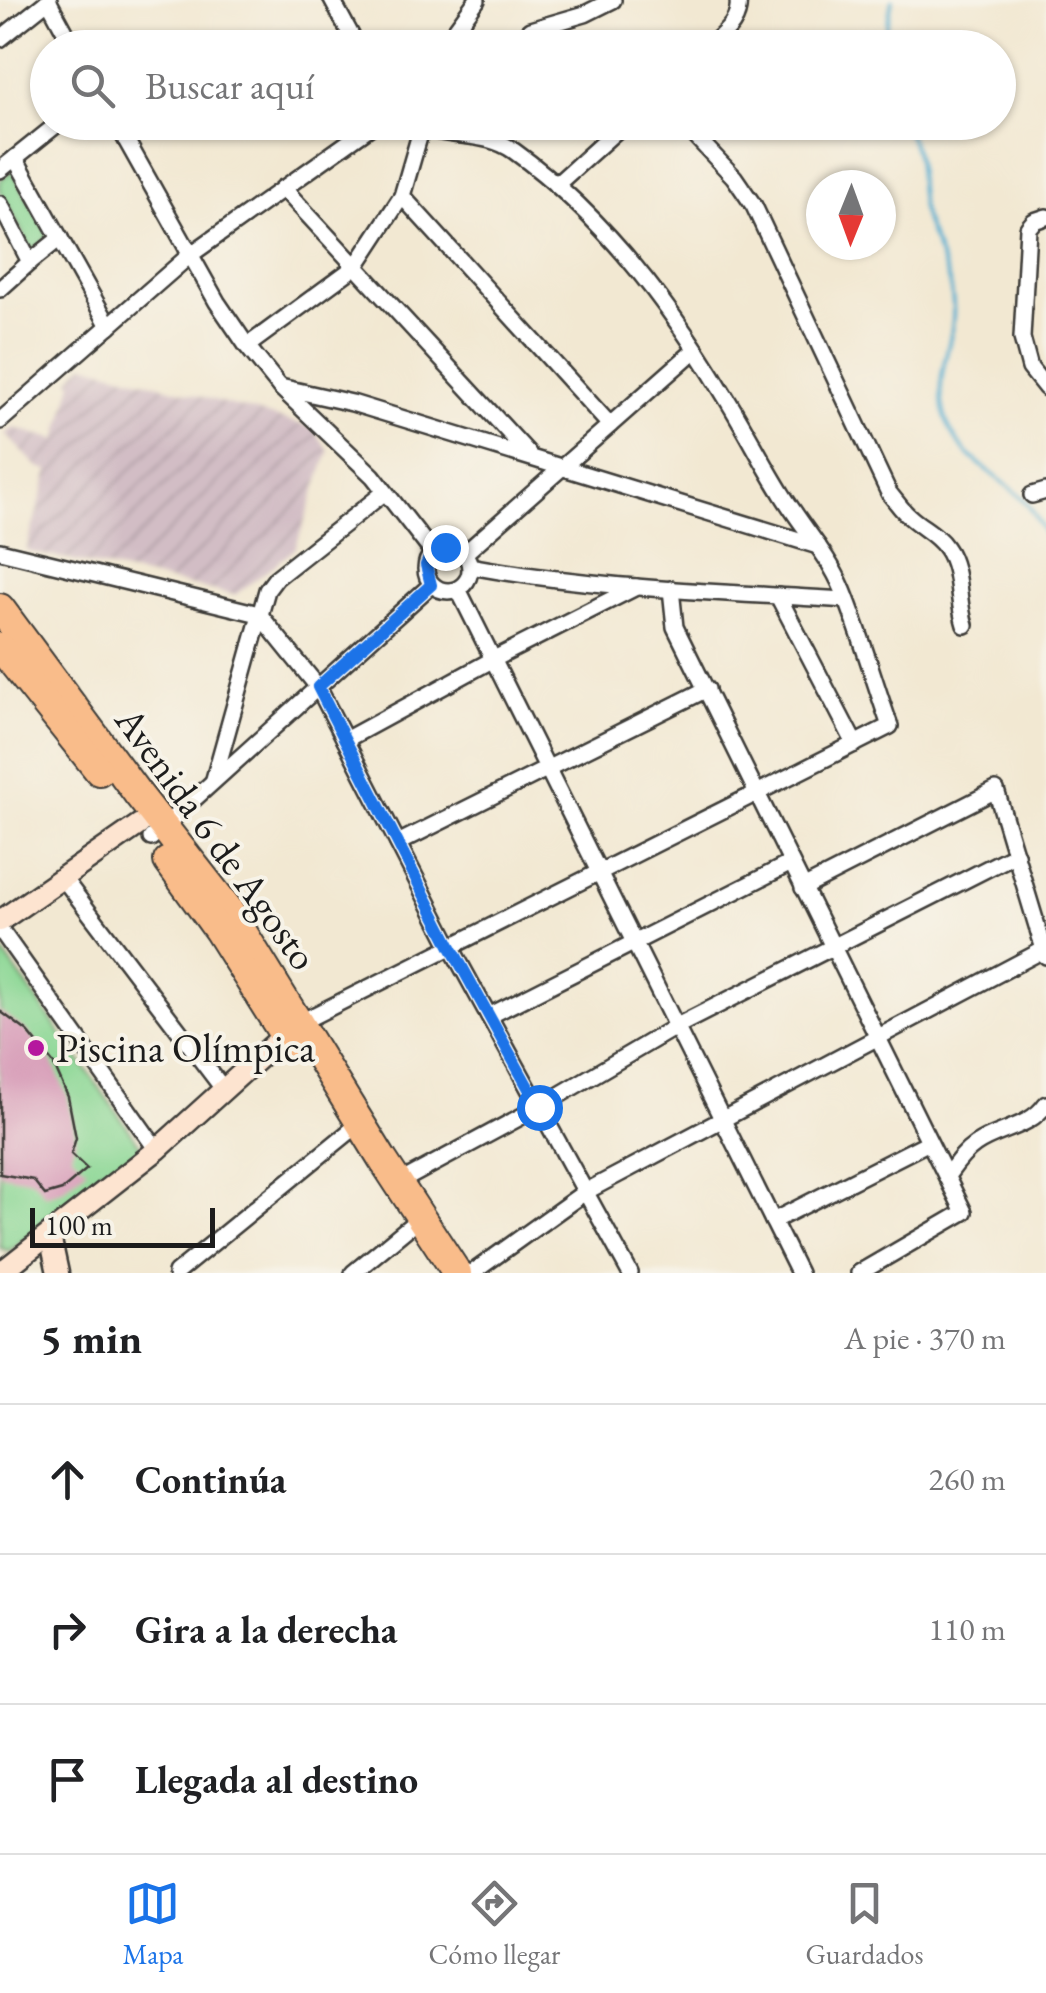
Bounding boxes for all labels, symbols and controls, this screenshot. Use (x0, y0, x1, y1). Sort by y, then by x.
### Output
search box (30, 30, 1016, 140)
icon: search (65, 58, 120, 113)
text: Buscar aquí (145, 61, 314, 110)
north arrow (806, 170, 896, 260)
route end (423, 525, 469, 571)
street label: Avenida 6 de Agosto (103, 695, 330, 980)
place label: Piscina Olímpica (56, 1022, 315, 1074)
marker: Piscina Olímpica (25, 1037, 47, 1059)
route start (517, 1085, 563, 1131)
scale bar (30, 1203, 215, 1248)
text: 100 m (45, 1207, 113, 1243)
text: 5 min (40, 1311, 142, 1366)
text: A pie · 370 m (844, 1317, 1006, 1359)
icon: ahead (40, 1452, 95, 1507)
text: Continúa (135, 1455, 287, 1504)
text: 260 m (929, 1458, 1006, 1500)
icon: right (40, 1602, 95, 1657)
text: Gira a la derecha (135, 1605, 398, 1654)
text: 110 m (929, 1608, 1006, 1650)
icon: arrive (40, 1752, 95, 1807)
text: Llegada al destino (135, 1755, 418, 1804)
tab: Mapa (122, 1876, 183, 1972)
tab: Cómo llegar (428, 1876, 560, 1972)
tab: Guardados (805, 1876, 924, 1972)

